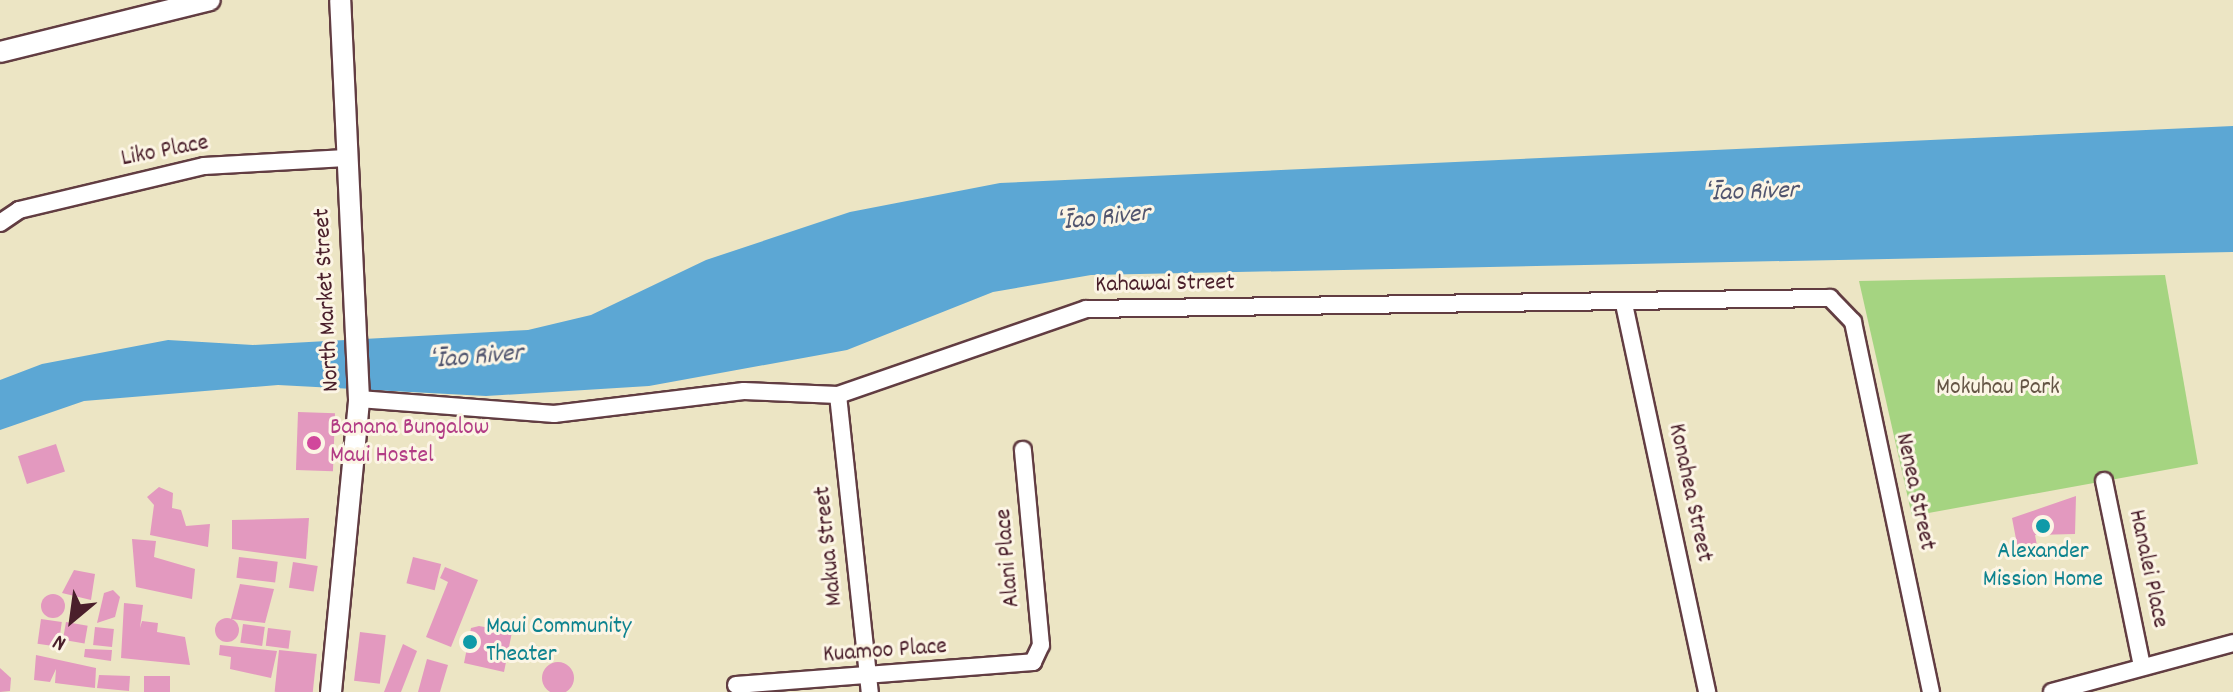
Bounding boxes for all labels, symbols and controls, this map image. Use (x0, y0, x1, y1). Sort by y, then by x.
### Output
street label: Liko Place (119, 129, 211, 175)
water label: ʻĪao River (1705, 176, 1799, 210)
water label: ʻĪao River (1057, 199, 1151, 239)
street label: North Market Street (309, 207, 347, 393)
street label: Kahawai Street (1095, 269, 1235, 301)
water label: ʻĪao River (430, 338, 524, 378)
park label: Mokuhau Park (1936, 375, 2060, 403)
place label: Banana Bungalow Maui Hostel (330, 415, 489, 471)
street label: Konahea Street (1660, 421, 1718, 565)
street label: Nenea Street (1888, 431, 1940, 553)
marker: Banana Bungalow Maui Hostel (305, 434, 323, 452)
street label: Makua Street (809, 485, 851, 607)
street label: Alani Place (990, 507, 1028, 609)
street label: Hanalei Place (2120, 507, 2174, 631)
marker: Alexander Mission Home (2034, 517, 2052, 535)
place label: Alexander Mission Home (1983, 539, 2103, 595)
north arrow (32, 580, 112, 660)
place label: Maui Community Theater (486, 614, 631, 670)
text: N (48, 625, 72, 658)
marker: Maui Community Theater (461, 633, 479, 651)
street label: Kuamoo Place (822, 633, 948, 671)

